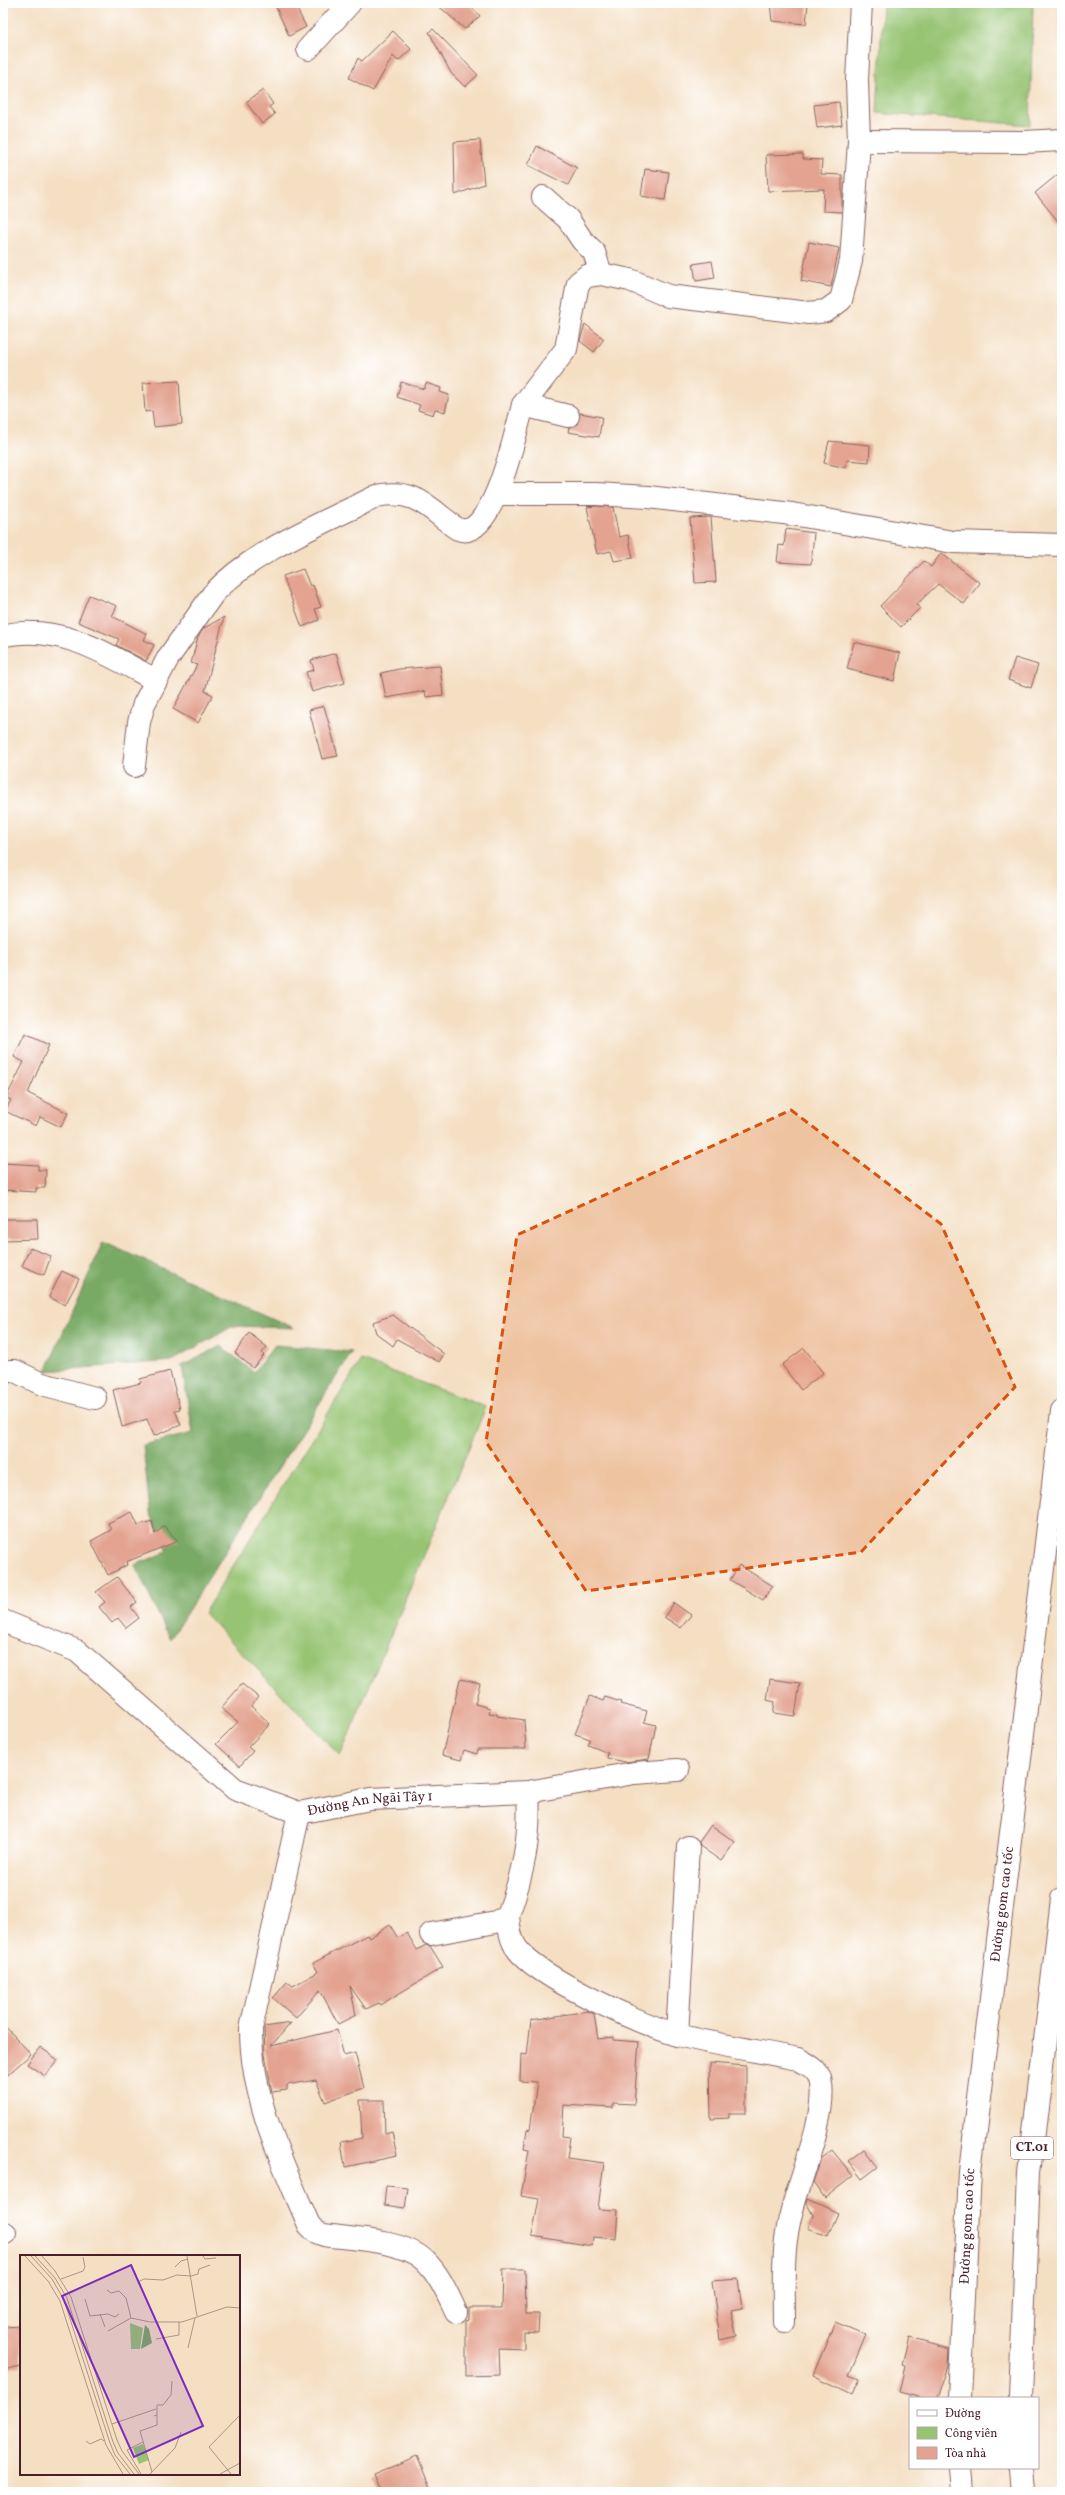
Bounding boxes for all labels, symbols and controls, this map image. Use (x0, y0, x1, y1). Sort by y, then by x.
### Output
street label: Đường An Ngãi Tây 1 (306, 1787, 433, 1821)
street label: Đường gom cao tốc (986, 1845, 1019, 1963)
road number: CT.01 (1011, 2137, 1053, 2159)
street label: Đường gom cao tốc (955, 2167, 980, 2285)
inset map (20, 2255, 240, 2475)
legend (909, 2397, 1039, 2469)
text: Đường (945, 2406, 981, 2422)
text: Công viên (945, 2426, 997, 2442)
text: Tòa nhà (945, 2446, 986, 2462)

